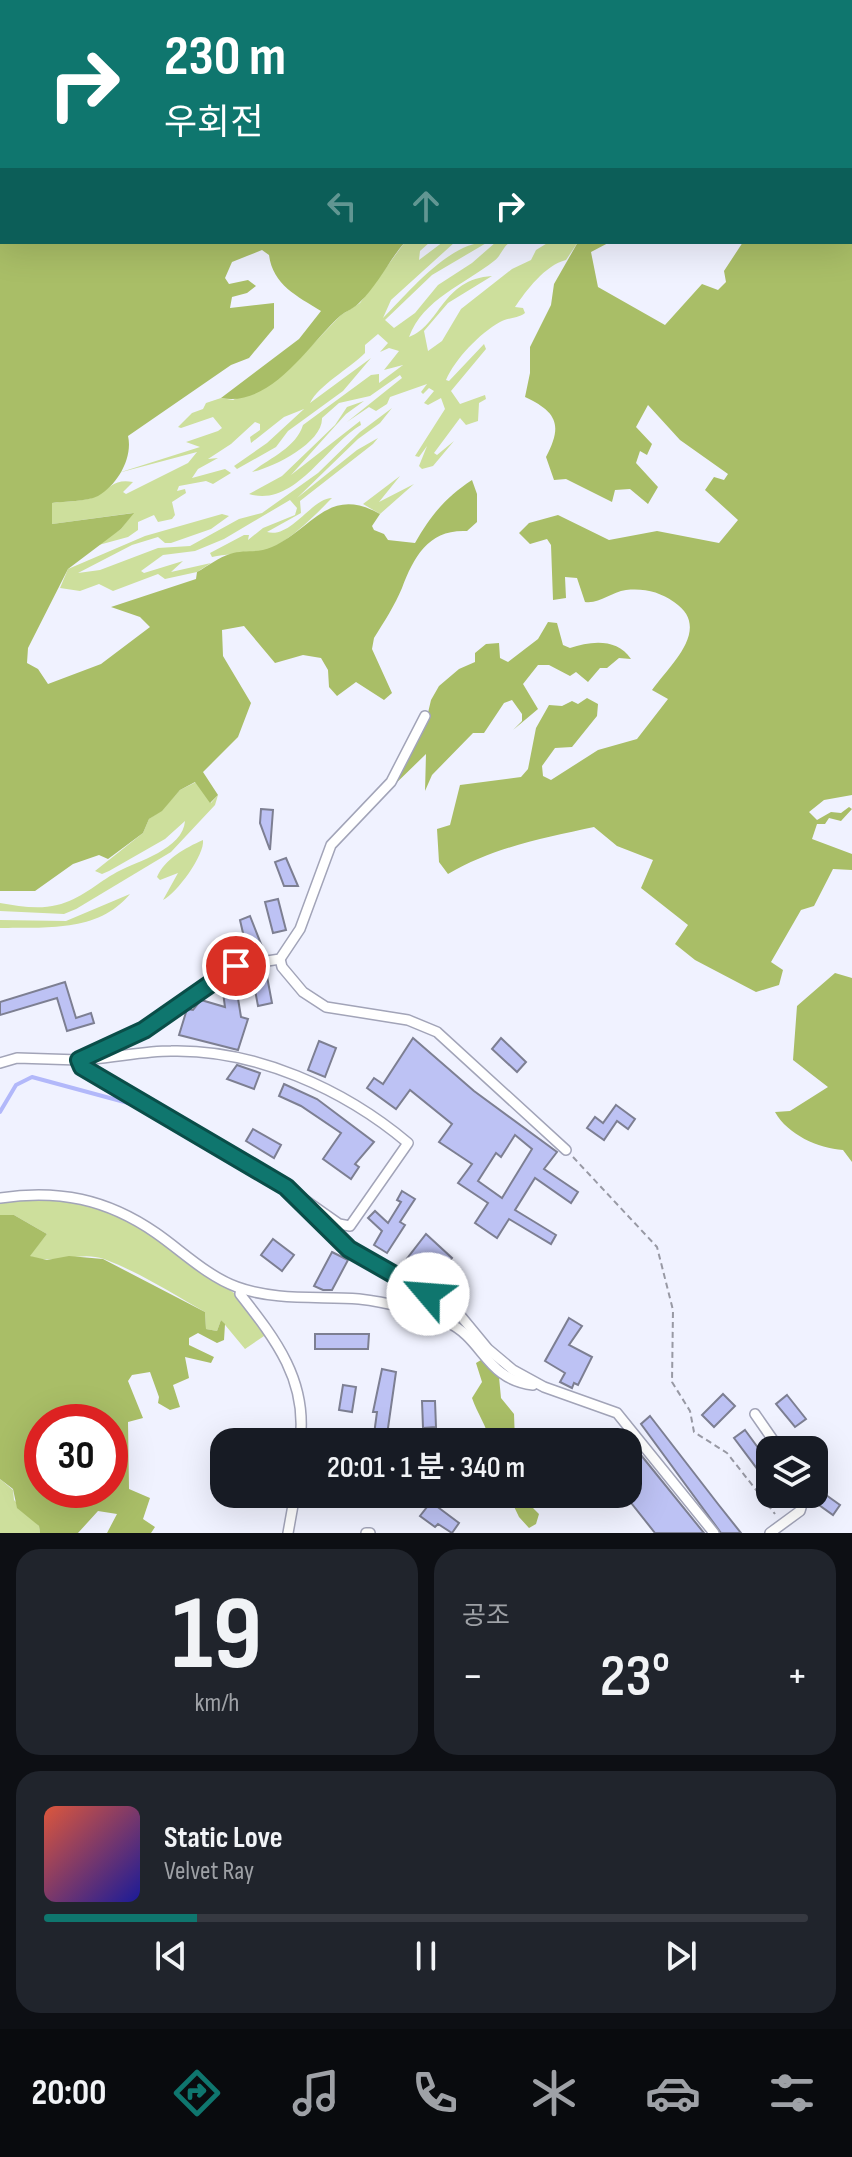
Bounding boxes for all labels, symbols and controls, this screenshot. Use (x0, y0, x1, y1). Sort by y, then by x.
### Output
text: 230 m (164, 24, 286, 91)
icon: right (32, 32, 136, 136)
text: 우회전 (164, 102, 263, 145)
icon: left (320, 184, 364, 228)
icon: ahead (404, 184, 448, 228)
icon: right (488, 184, 532, 228)
pin (202, 932, 270, 1000)
icon: arrive (214, 944, 258, 988)
position arrow (386, 1252, 470, 1336)
speed limit sign: 30 (24, 1404, 128, 1508)
map controls (756, 1436, 828, 1508)
button: layers (756, 1436, 828, 1508)
text: 20:01 · 1 분 · 340 m (327, 1450, 525, 1486)
text: 19 (172, 1573, 262, 1698)
text: 공조 (462, 1601, 510, 1632)
text: 23° (600, 1641, 670, 1713)
text: − (462, 1650, 484, 1703)
text: + (786, 1650, 808, 1703)
text: km/h (195, 1688, 239, 1719)
text: Static Love (164, 1820, 283, 1856)
text: Velvet Ray (164, 1856, 254, 1887)
icon: previous (149, 1934, 193, 1978)
icon: pause (404, 1934, 448, 1978)
icon: next (659, 1934, 703, 1978)
icon: directions (169, 2065, 225, 2121)
icon: music (288, 2065, 344, 2121)
icon: phone (407, 2065, 463, 2121)
icon: climate (526, 2065, 582, 2121)
icon: car (645, 2065, 701, 2121)
icon: filters (764, 2065, 820, 2121)
text: 20:00 (32, 2072, 106, 2115)

